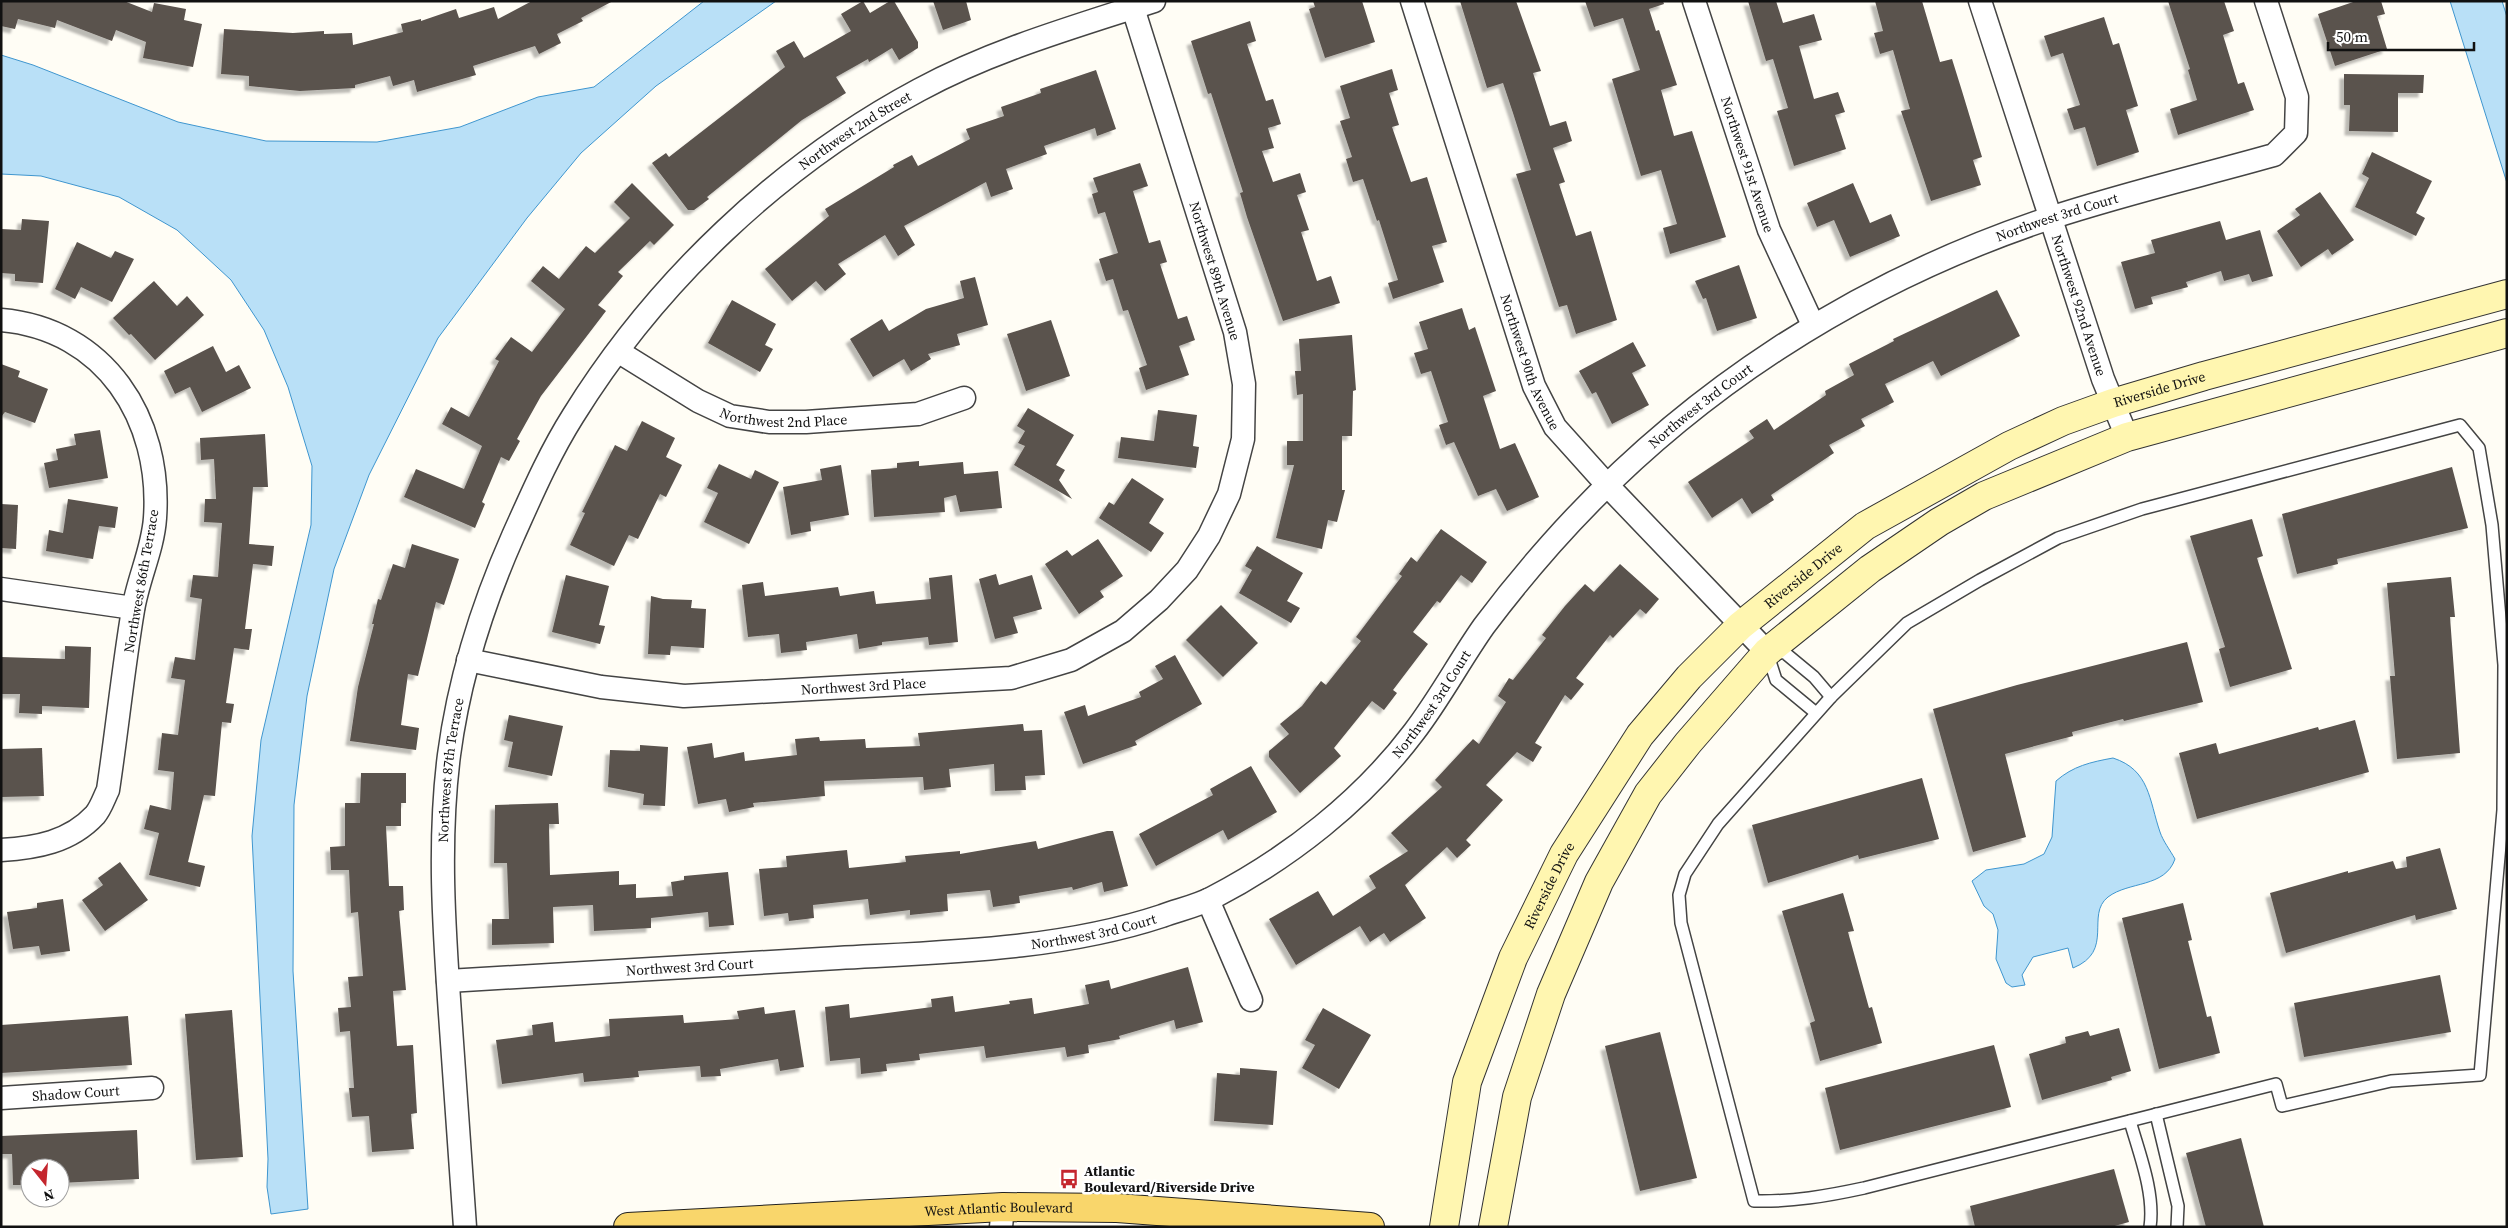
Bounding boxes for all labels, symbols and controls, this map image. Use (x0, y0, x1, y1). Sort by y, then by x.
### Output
scale bar (2328, 20, 2474, 52)
text: 50 m (2336, 26, 2368, 47)
street label: Northwest 2nd Street (794, 86, 915, 175)
street label: Northwest 91st Avenue (1716, 94, 1779, 235)
street label: Northwest 3rd Court (1993, 188, 2121, 246)
street label: Northwest 89th Avenue (1184, 199, 1246, 343)
street label: Northwest 92nd Avenue (2047, 232, 2111, 379)
street label: Northwest 90th Avenue (1495, 291, 1565, 434)
street label: Northwest 3rd Court (1644, 358, 1757, 453)
street label: Riverside Drive (2111, 366, 2208, 412)
street label: Northwest 2nd Place (716, 403, 848, 432)
street label: Northwest 86th Terrace (119, 508, 163, 654)
street label: Riverside Drive (1760, 538, 1847, 613)
street label: Northwest 3rd Court (1387, 646, 1476, 762)
street label: Northwest 3rd Place (800, 673, 927, 700)
street label: Northwest 87th Terrace (433, 696, 469, 843)
street label: Riverside Drive (1519, 838, 1579, 933)
street label: Northwest 3rd Court (1030, 908, 1159, 954)
street label: Northwest 3rd Court (625, 953, 754, 980)
street label: Shadow Court (32, 1080, 121, 1106)
north arrow (20, 1158, 70, 1208)
place label: Atlantic Boulevard/Riverside Drive (1084, 1161, 1255, 1197)
bus stop icon: Atlantic Boulevard/Riverside Drive (1058, 1168, 1080, 1190)
text: N (41, 1184, 57, 1206)
street label: West Atlantic Boulevard (924, 1197, 1073, 1221)

